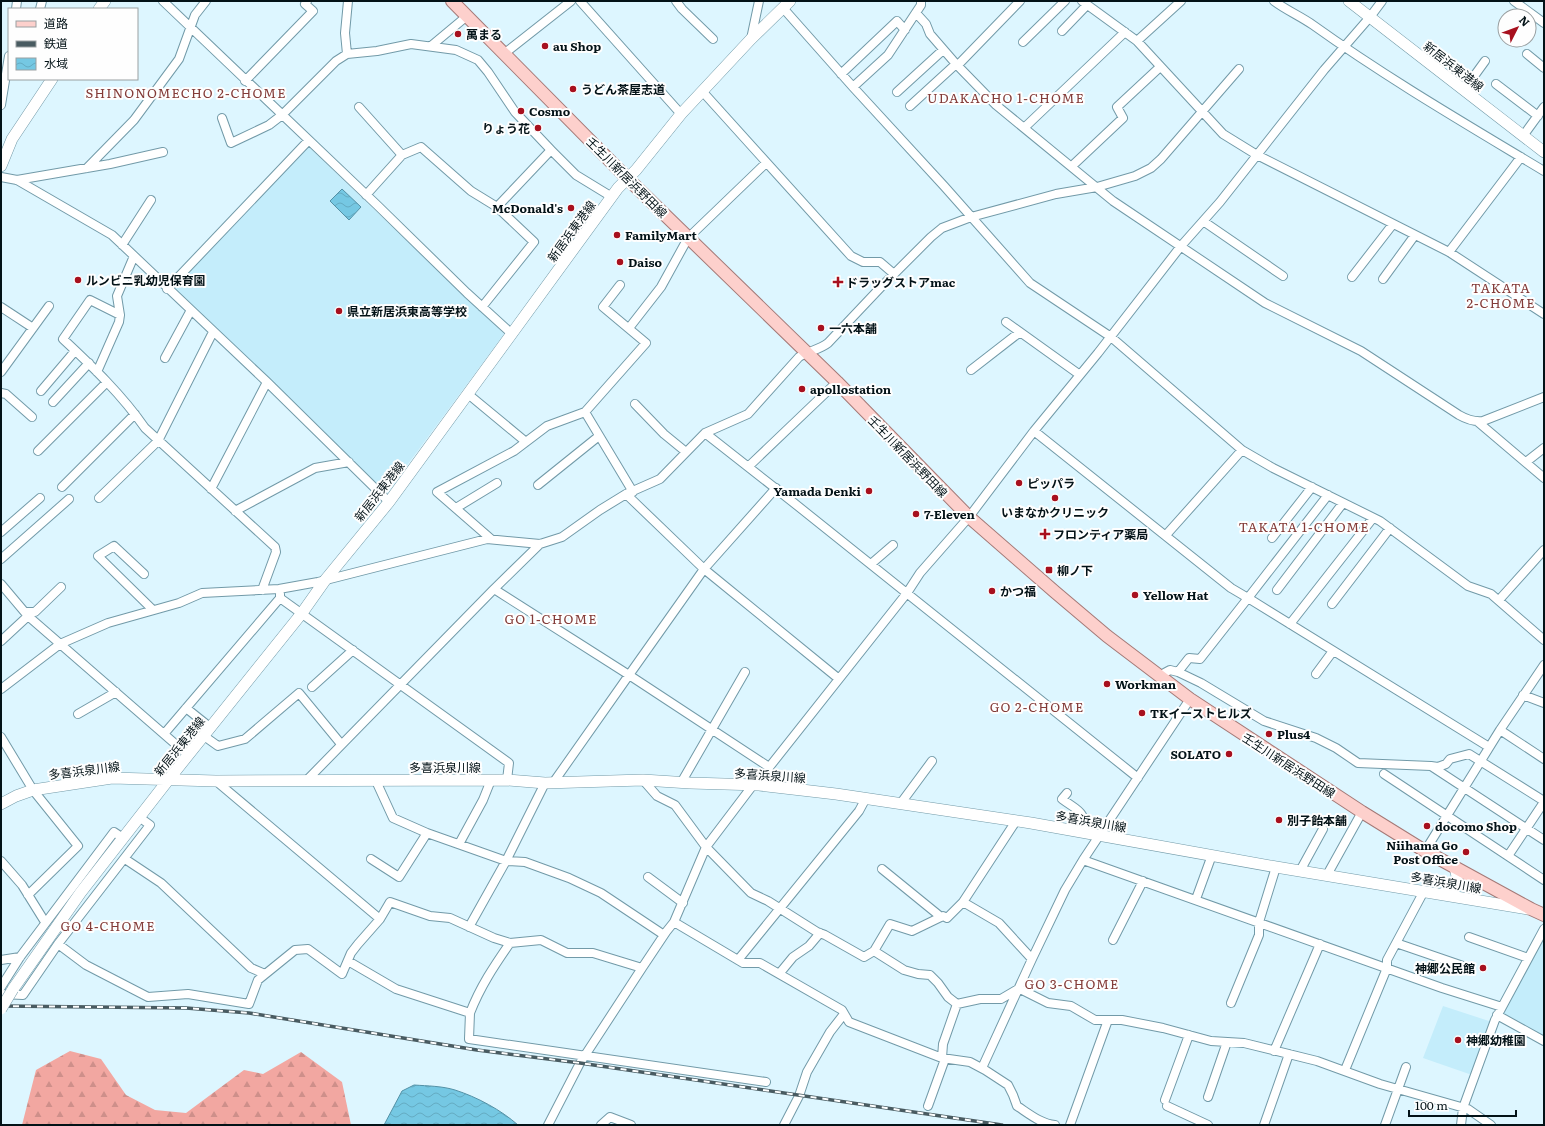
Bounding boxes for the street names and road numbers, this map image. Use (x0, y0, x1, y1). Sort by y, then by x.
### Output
street label: 新居浜東港線 (1420, 37, 1488, 95)
street label: 壬生川新居浜野田線 (582, 132, 672, 222)
street label: 新居浜東港線 (543, 197, 599, 265)
street label: 壬生川新居浜野田線 (864, 411, 952, 501)
street label: 新居浜東港線 (350, 457, 408, 525)
street label: 新居浜東港線 (149, 712, 209, 780)
street label: 壬生川新居浜野田線 (1239, 728, 1339, 802)
street label: 多喜浜泉川線 (47, 757, 121, 783)
street label: 多喜浜泉川線 (409, 758, 481, 776)
street label: 多喜浜泉川線 (733, 764, 807, 786)
street label: 多喜浜泉川線 (1054, 806, 1128, 836)
street label: 多喜浜泉川線 (1409, 867, 1483, 897)

